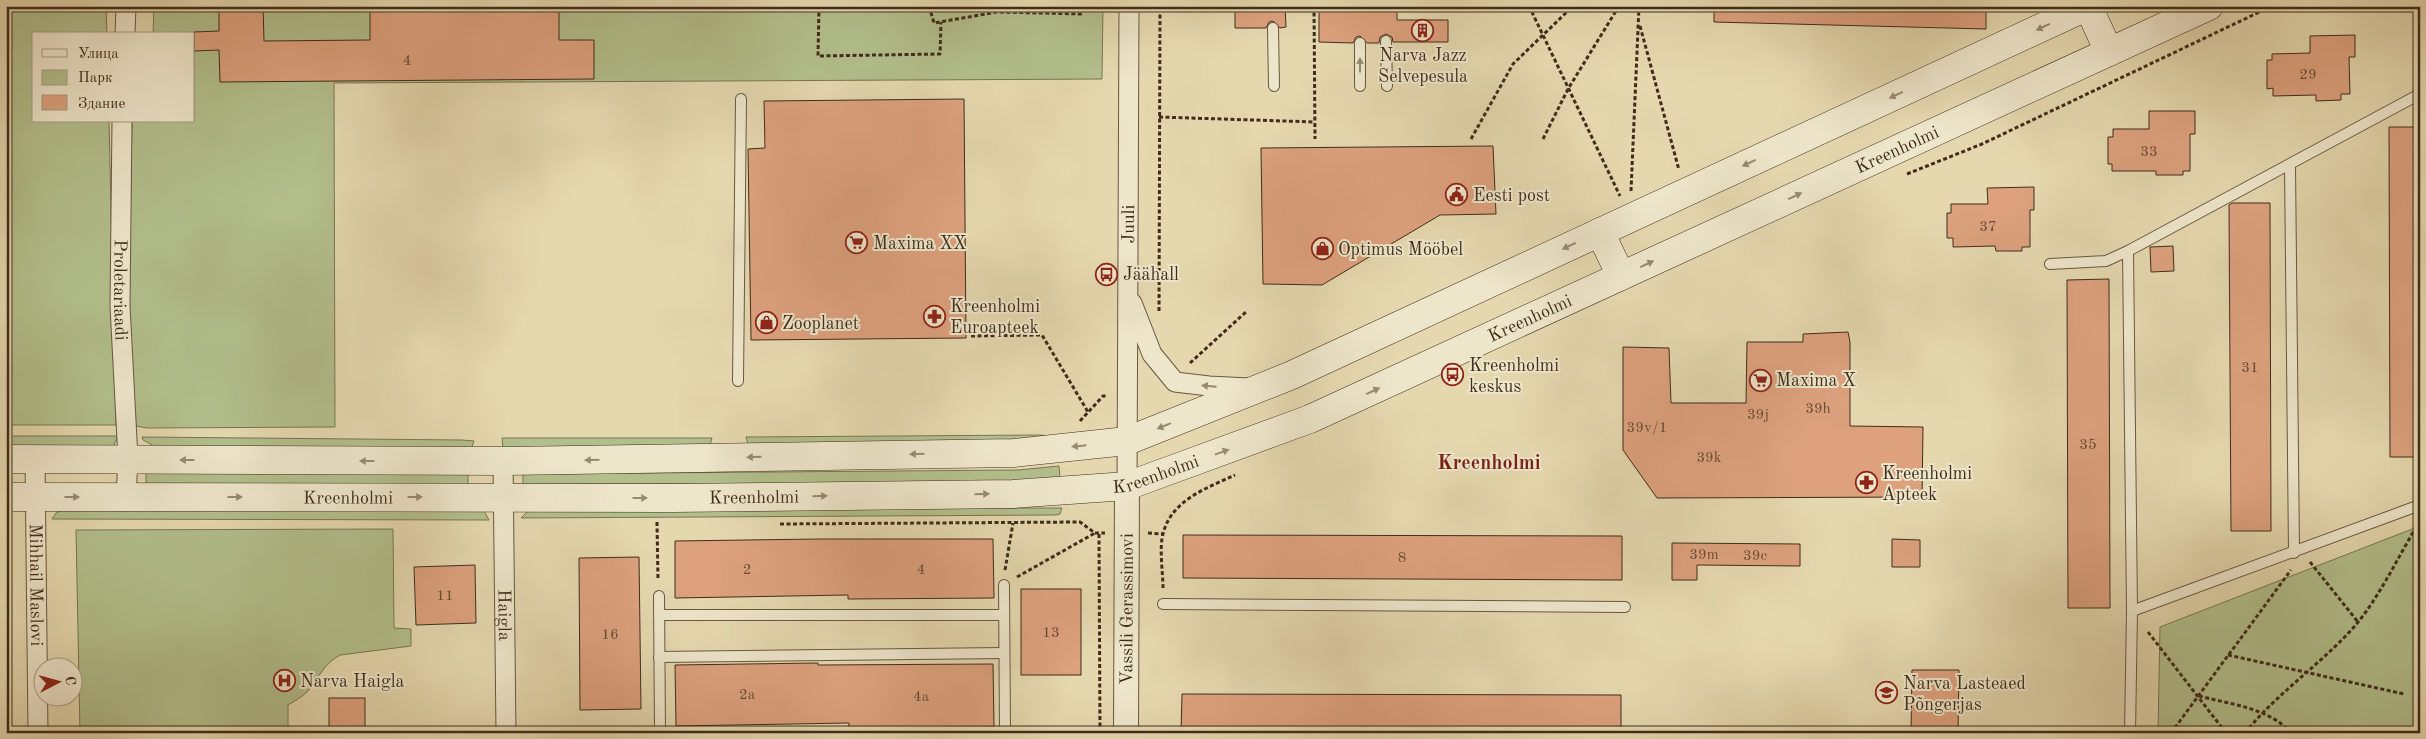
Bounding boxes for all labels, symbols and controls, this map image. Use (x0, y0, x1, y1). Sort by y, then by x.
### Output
building icon: Narva Jazz Selvepesula (1411, 18, 1435, 42)
one-way arrow (2036, 23, 2050, 31)
legend (32, 32, 195, 122)
text: Улица (78, 47, 119, 62)
place label: Narva Jazz Selvepesula (1378, 47, 1468, 86)
house number: 4 (403, 54, 411, 69)
one-way arrow (1356, 56, 1364, 72)
house number: 29 (2299, 68, 2317, 83)
text: Парк (78, 71, 113, 86)
one-way arrow (1889, 91, 1903, 99)
text: Здание (78, 97, 125, 112)
street label: Kreenholmi (1853, 123, 1942, 177)
house number: 33 (2140, 145, 2158, 160)
one-way arrow (1741, 159, 1756, 168)
public building icon: Eesti post (1445, 183, 1469, 207)
place label: Eesti post (1473, 187, 1550, 205)
one-way arrow (1788, 192, 1802, 200)
street label: Juuli (1120, 204, 1138, 243)
house number: 37 (1979, 220, 1997, 235)
supermarket icon: Maxima XX (845, 231, 869, 255)
place label: Maxima XX (873, 235, 967, 253)
shop icon: Optimus Mööbel (1310, 237, 1334, 261)
street label: Proletariaadi (110, 239, 130, 341)
place label: Optimus Mööbel (1338, 241, 1463, 259)
one-way arrow (1562, 243, 1576, 251)
one-way arrow (1640, 260, 1654, 268)
bus stop icon: Jäähall (1095, 262, 1119, 286)
place label: Jäähall (1123, 266, 1179, 284)
street label: Kreenholmi (1485, 292, 1575, 346)
place label: Kreenholmi Euroapteek (950, 298, 1040, 337)
pharmacy icon: Kreenholmi Euroapteek (922, 304, 946, 328)
shop icon: Zooplanet (754, 311, 778, 335)
place label: Zooplanet (782, 315, 859, 333)
place label: Kreenholmi keskus (1469, 357, 1559, 396)
house number: 31 (2241, 361, 2259, 376)
bus stop icon: Kreenholmi keskus (1441, 363, 1465, 387)
supermarket icon: Maxima X (1748, 368, 1772, 392)
place label: Maxima X (1776, 372, 1856, 390)
one-way arrow (1201, 382, 1217, 390)
one-way arrow (1366, 386, 1380, 394)
house number: 39h (1805, 402, 1831, 417)
house number: 39j (1747, 408, 1769, 423)
house number: 39v/1 (1627, 421, 1667, 436)
one-way arrow (1156, 423, 1171, 431)
house number: 35 (2079, 438, 2097, 453)
one-way arrow (1071, 442, 1087, 450)
one-way arrow (1215, 448, 1230, 456)
one-way arrow (909, 451, 925, 459)
house number: 39k (1696, 451, 1722, 466)
street label: Kreenholmi (1112, 452, 1202, 497)
one-way arrow (746, 453, 762, 461)
district label: Kreenholmi (1437, 454, 1541, 474)
one-way arrow (179, 456, 195, 464)
one-way arrow (584, 456, 600, 464)
one-way arrow (359, 457, 375, 465)
place label: Kreenholmi Apteek (1882, 465, 1972, 504)
pharmacy icon: Kreenholmi Apteek (1854, 471, 1878, 495)
street label: Kreenholmi (303, 489, 393, 508)
street label: Kreenholmi (709, 489, 799, 508)
one-way arrow (975, 490, 991, 498)
one-way arrow (812, 492, 828, 500)
one-way arrow (65, 493, 81, 501)
one-way arrow (227, 493, 243, 501)
one-way arrow (407, 493, 423, 501)
one-way arrow (632, 494, 648, 502)
street label: Mihhail Maslovi (26, 524, 45, 647)
street label: Vassili Gerassimovi (1118, 533, 1137, 685)
house number: 39m (1689, 548, 1719, 563)
house number: 39c (1743, 549, 1767, 564)
house number: 8 (1398, 551, 1406, 566)
house number: 2 (743, 563, 751, 578)
house number: 4 (917, 563, 925, 578)
house number: 11 (436, 589, 454, 604)
street label: Haigla (494, 589, 513, 641)
house number: 13 (1042, 626, 1060, 641)
house number: 16 (601, 628, 619, 643)
north arrow (32, 656, 82, 706)
hospital icon: Narva Haigla (272, 669, 296, 693)
place label: Narva Haigla (300, 673, 405, 691)
text: С (62, 675, 77, 686)
place label: Narva Lasteaed Põngerjas (1903, 675, 2026, 714)
school or university icon: Narva Lasteaed Põngerjas (1875, 681, 1899, 705)
house number: 2a (739, 688, 756, 703)
house number: 4a (913, 690, 930, 705)

